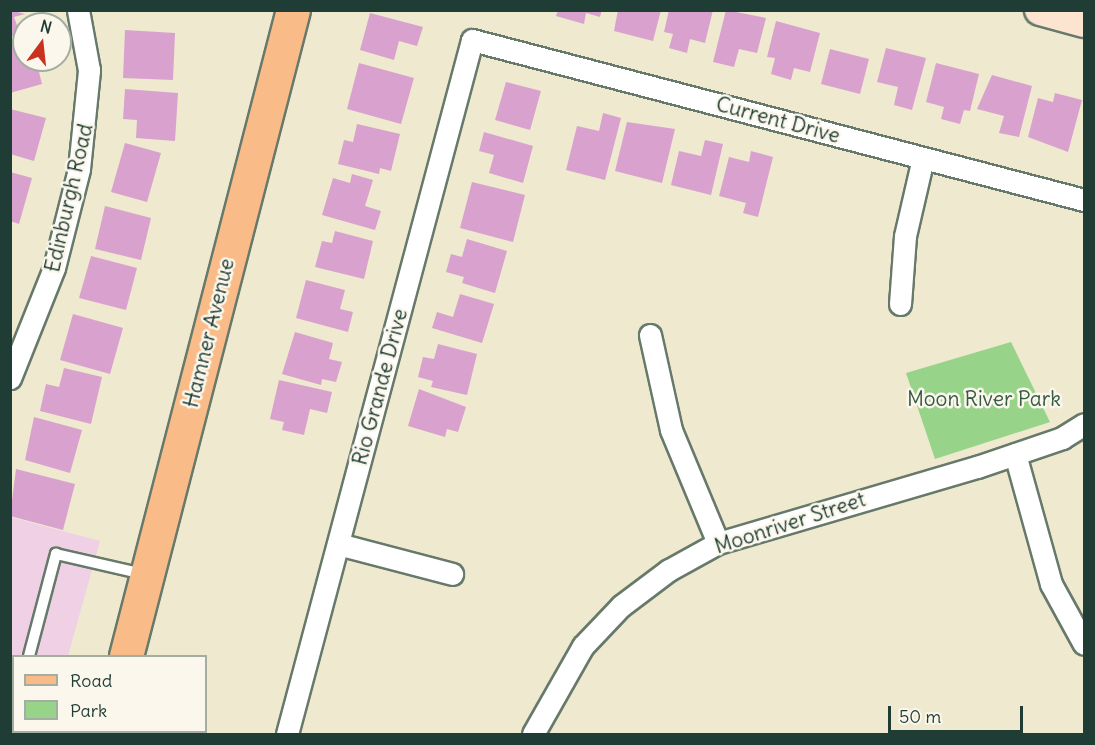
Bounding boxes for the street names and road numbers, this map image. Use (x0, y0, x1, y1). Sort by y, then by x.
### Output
street label: Current Drive (713, 91, 843, 149)
street label: Edinburgh Road (40, 121, 98, 275)
street label: Hamner Avenue (178, 256, 240, 410)
street label: Rio Grande Drive (347, 306, 413, 468)
street label: Moonriver Street (711, 487, 869, 559)

